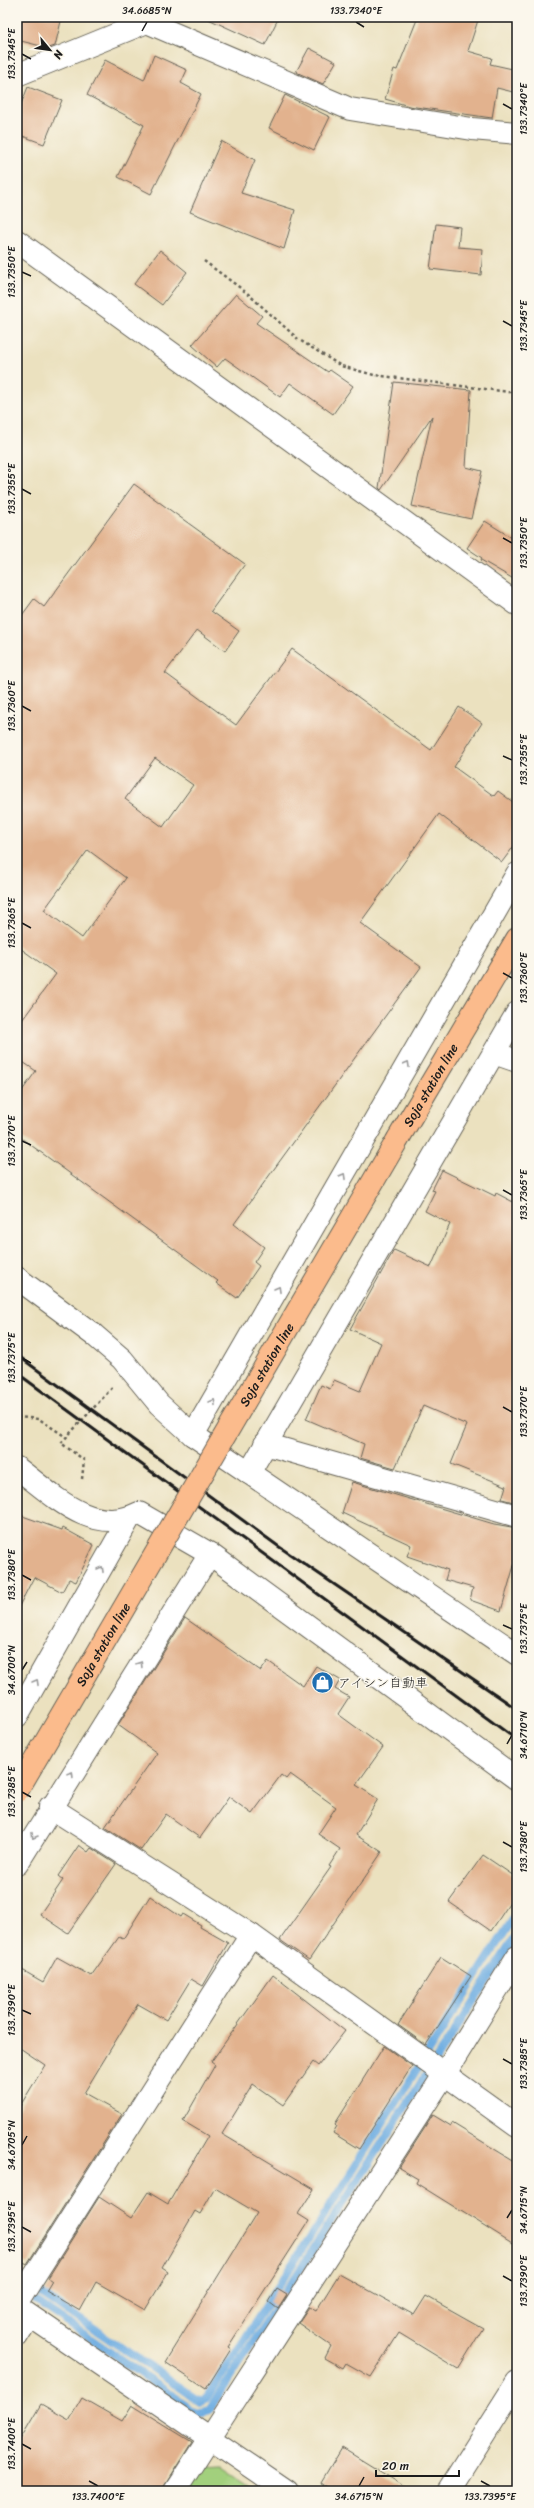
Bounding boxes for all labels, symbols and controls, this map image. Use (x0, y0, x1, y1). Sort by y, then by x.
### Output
text: 34.6685°N (122, 2, 172, 20)
text: 133.7340°E (330, 2, 383, 20)
text: 133.7345°E (3, 27, 21, 80)
north arrow (30, 30, 70, 70)
text: N (48, 46, 69, 63)
text: 133.7340°E (515, 82, 533, 135)
text: 133.7350°E (3, 245, 21, 298)
text: 133.7345°E (515, 299, 533, 352)
text: 133.7355°E (3, 462, 21, 515)
text: 133.7350°E (515, 516, 533, 569)
text: 133.7360°E (3, 679, 21, 732)
text: 133.7355°E (515, 733, 533, 786)
text: 133.7365°E (3, 896, 21, 949)
text: 133.7360°E (515, 951, 533, 1004)
street label: Soja station line (396, 1038, 464, 1131)
one-way arrow (403, 1061, 410, 1068)
text: 133.7370°E (3, 1114, 21, 1167)
text: 133.7365°E (515, 1168, 533, 1221)
one-way arrow (338, 1173, 345, 1180)
one-way arrow (273, 1286, 280, 1293)
street label: Soja station line (233, 1318, 300, 1411)
text: 133.7375°E (3, 1331, 21, 1384)
text: 133.7370°E (515, 1385, 533, 1438)
one-way arrow (208, 1399, 215, 1406)
text: 133.7380°E (3, 1548, 21, 1601)
one-way arrow (96, 1566, 103, 1573)
street label: Soja station line (69, 1598, 137, 1691)
text: 133.7375°E (515, 1602, 533, 1655)
text: 34.6700°N (3, 1645, 21, 1695)
one-way arrow (135, 1661, 143, 1668)
shop icon: アイシン自動車 (309, 1669, 335, 1695)
place label: アイシン自動車 (338, 1671, 428, 1694)
one-way arrow (32, 1679, 39, 1686)
text: 34.6710°N (515, 1711, 533, 1759)
text: 133.7385°E (3, 1765, 21, 1818)
one-way arrow (66, 1771, 74, 1778)
text: 133.7380°E (515, 1820, 533, 1873)
one-way arrow (31, 1832, 38, 1839)
text: 133.7390°E (3, 1983, 21, 2036)
text: 133.7385°E (515, 2037, 533, 2090)
text: 34.6705°N (3, 2120, 21, 2170)
text: 34.6715°N (515, 2186, 533, 2234)
text: 133.7395°E (3, 2200, 21, 2253)
text: 133.7390°E (515, 2254, 533, 2307)
text: 133.7400°E (3, 2416, 21, 2470)
scale bar (376, 2452, 459, 2478)
text: 20 m (382, 2455, 409, 2477)
text: 133.7400°E (72, 2488, 126, 2506)
text: 34.6715°N (335, 2488, 383, 2506)
text: 133.7395°E (464, 2488, 517, 2506)

